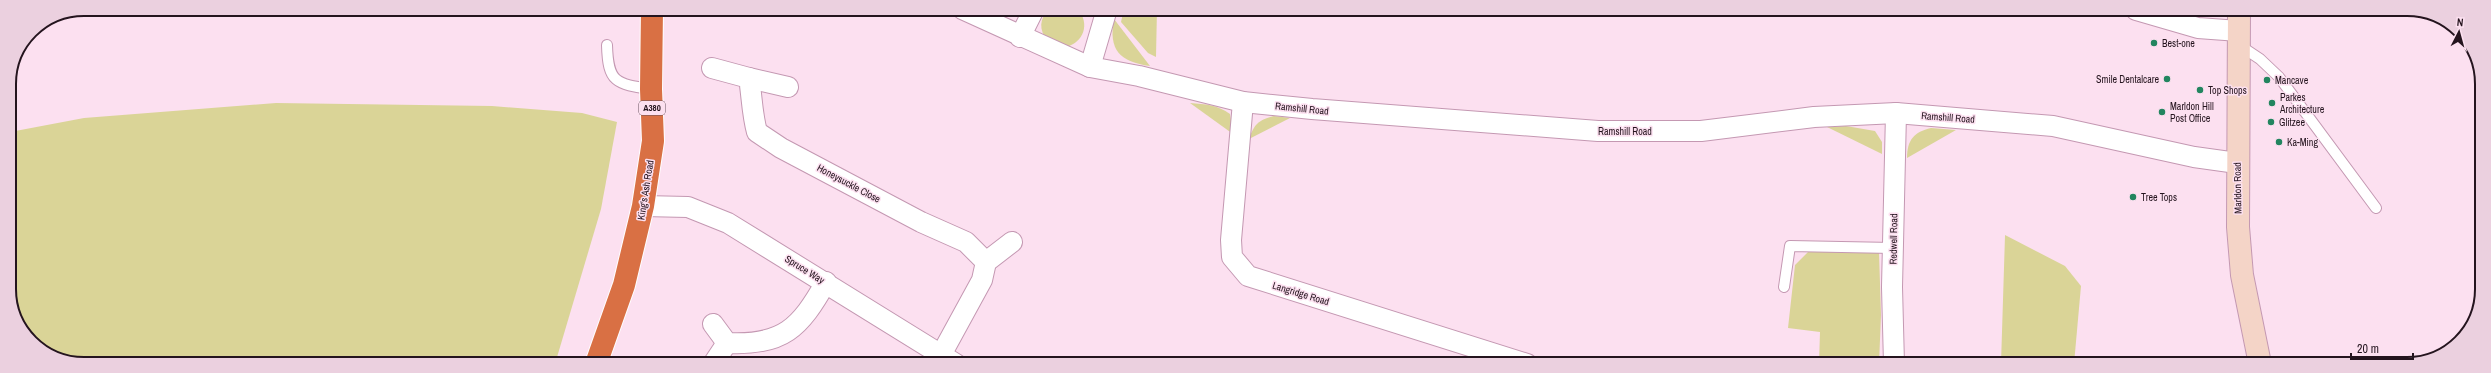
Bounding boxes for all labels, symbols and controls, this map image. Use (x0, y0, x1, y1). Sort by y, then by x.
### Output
north arrow (2439, 12, 2479, 52)
text: N (2456, 15, 2464, 29)
place label: Best-one (2162, 37, 2195, 50)
marker: Best-one (2149, 38, 2159, 48)
place label: Smile Dentalcare (2096, 73, 2159, 86)
marker: Smile Dentalcare (2162, 74, 2172, 84)
place label: Mancave (2275, 74, 2309, 87)
marker: Mancave (2262, 75, 2272, 85)
place label: Top Shops (2208, 84, 2247, 97)
marker: Top Shops (2195, 85, 2205, 95)
place label: Parkes Architecture (2279, 91, 2325, 116)
marker: Parkes Architecture (2267, 98, 2277, 108)
street label: Ramshill Road (1275, 99, 1329, 118)
place label: Marldon Hill Post Office (2170, 100, 2214, 125)
road number: A380 (639, 101, 665, 115)
marker: Marldon Hill Post Office (2157, 107, 2167, 117)
street label: Ramshill Road (1921, 109, 1975, 126)
place label: Glitzee (2279, 116, 2305, 129)
marker: Glitzee (2266, 117, 2276, 127)
street label: Ramshill Road (1598, 125, 1652, 138)
place label: Ka-Ming (2287, 136, 2318, 149)
marker: Ka-Ming (2274, 137, 2284, 147)
street label: King's Ash Road (634, 159, 657, 221)
street label: Honeysuckle Close (815, 161, 883, 206)
street label: Marldon Road (2231, 162, 2244, 214)
place label: Tree Tops (2141, 191, 2177, 204)
marker: Tree Tops (2128, 192, 2138, 202)
street label: Redwell Road (1887, 213, 1900, 265)
street label: Spruce Way (782, 252, 828, 287)
street label: Langridge Road (1271, 279, 1331, 308)
scale bar (2351, 335, 2413, 361)
text: 20 m (2357, 341, 2379, 357)

